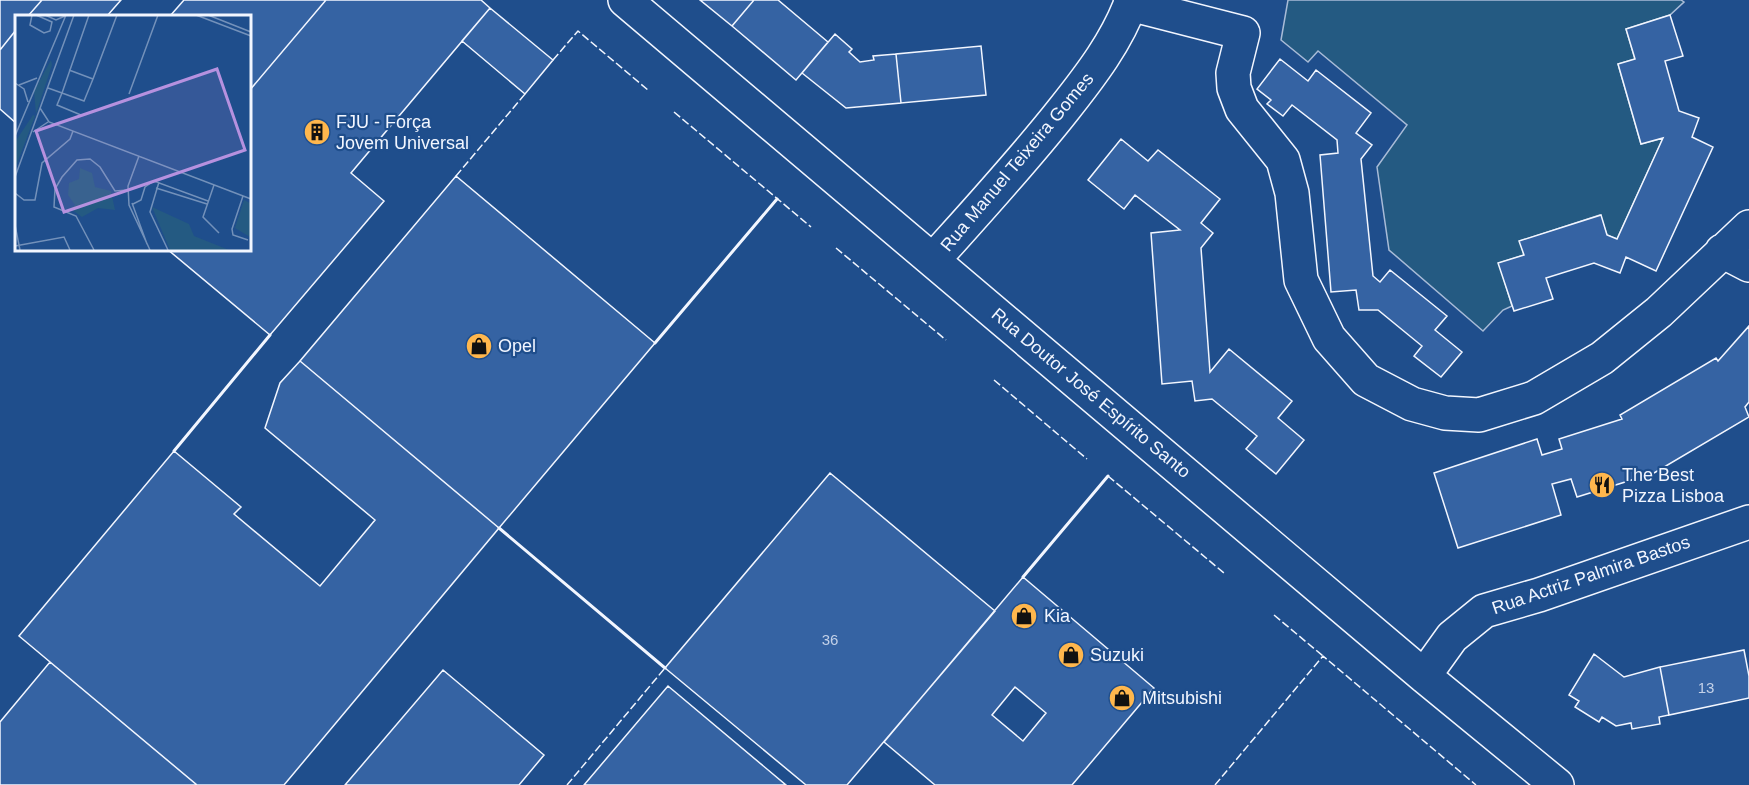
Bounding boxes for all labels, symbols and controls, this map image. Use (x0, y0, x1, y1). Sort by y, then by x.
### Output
inset map (15, 15, 250, 250)
street label: Rua Manuel Teixeira Gomes (936, 69, 1098, 255)
place label: FJU - Força Jovem Universal (336, 112, 469, 153)
building icon: FJU - Força Jovem Universal (302, 117, 332, 147)
street label: Rua Doutor José Espírito Santo (988, 304, 1194, 482)
shop icon: Opel (464, 331, 494, 361)
place label: Opel (498, 336, 536, 356)
place label: The Best Pizza Lisboa (1622, 465, 1725, 506)
restaurant icon: The Best Pizza Lisboa (1587, 470, 1617, 500)
street label: Rua Actriz Palmira Bastos (1489, 532, 1693, 618)
shop icon: Kia (1009, 601, 1039, 631)
place label: Kia (1044, 606, 1071, 626)
house number: 36 (822, 631, 838, 648)
shop icon: Suzuki (1056, 640, 1086, 670)
place label: Suzuki (1090, 645, 1144, 665)
house number: 13 (1698, 679, 1714, 696)
shop icon: Mitsubishi (1107, 683, 1137, 713)
place label: Mitsubishi (1142, 688, 1222, 708)

